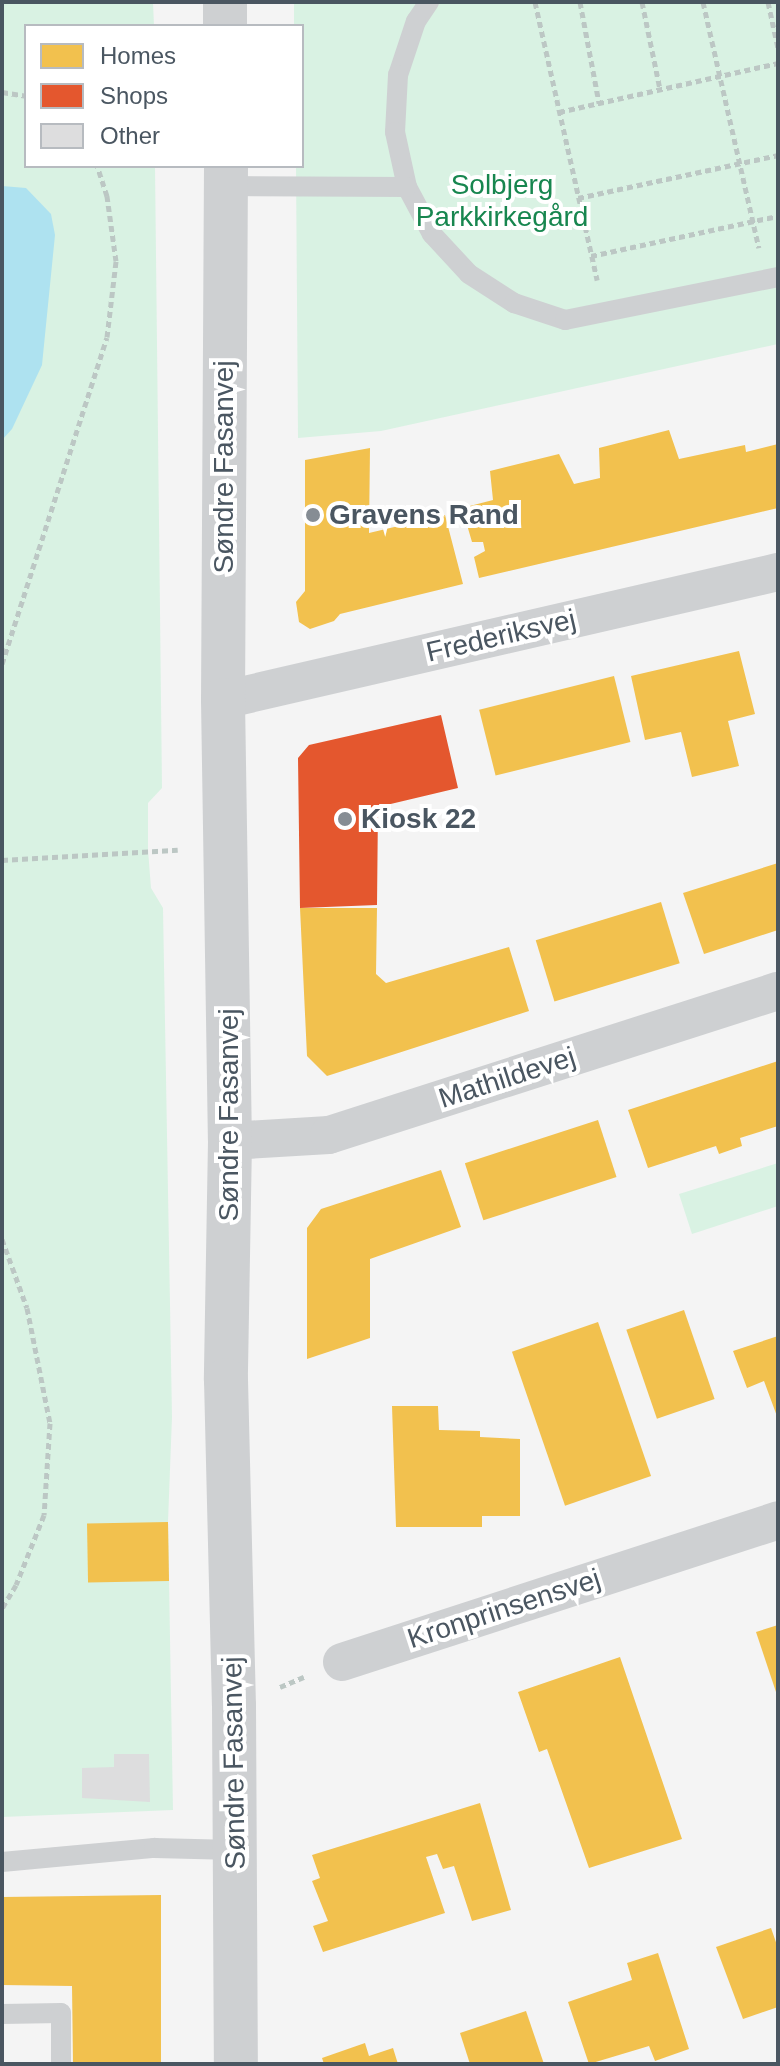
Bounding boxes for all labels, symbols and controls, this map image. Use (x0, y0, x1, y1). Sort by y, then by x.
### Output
legend (24, 24, 304, 168)
text: Homes (100, 42, 176, 69)
text: Shops (100, 82, 168, 109)
text: Other (100, 122, 160, 149)
park label: Solbjerg Parkkirkegård (416, 168, 588, 234)
street label: Søndre Fasanvej (207, 360, 241, 574)
place label: Gravens Rand (329, 498, 519, 532)
marker: Gravens Rand (304, 506, 322, 524)
street label: Frederiksvej (423, 602, 579, 670)
place label: Kiosk 22 (361, 802, 476, 836)
marker: Kiosk 22 (336, 810, 354, 828)
street label: Søndre Fasanvej (212, 1008, 246, 1222)
street label: Mathildevej (434, 1040, 580, 1116)
street label: Kronprinsensvej (403, 1562, 605, 1656)
street label: Søndre Fasanvej (215, 1656, 253, 1870)

